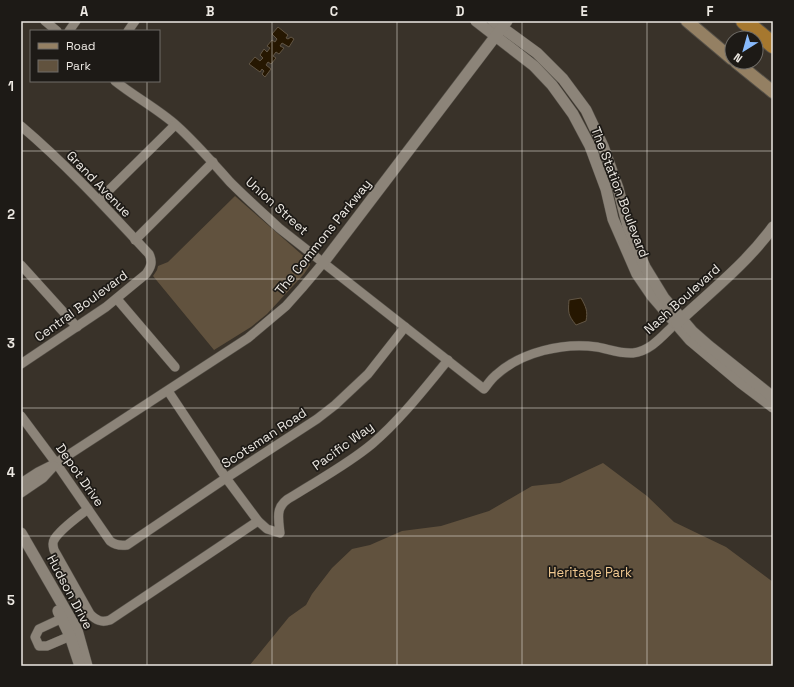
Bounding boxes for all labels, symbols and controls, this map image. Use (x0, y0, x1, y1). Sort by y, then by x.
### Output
text: A (80, 3, 89, 20)
text: B (206, 3, 215, 20)
text: C (330, 3, 338, 20)
text: D (456, 3, 465, 20)
text: E (580, 3, 588, 20)
text: F (707, 3, 714, 20)
legend (30, 30, 160, 82)
north arrow (724, 30, 764, 70)
text: Road (66, 38, 95, 54)
text: N (731, 50, 745, 66)
text: Park (66, 58, 91, 74)
text: 1 (8, 78, 14, 95)
street label: The Station Boulevard (587, 124, 653, 260)
street label: Grand Avenue (63, 147, 135, 221)
street label: Union Street (242, 173, 312, 239)
street label: The Commons Parkway (271, 176, 375, 298)
text: 2 (7, 206, 15, 223)
street label: Nash Boulevard (640, 260, 724, 338)
street label: Central Boulevard (31, 266, 131, 346)
text: 3 (7, 335, 15, 352)
street label: Scotsman Road (218, 404, 310, 472)
street label: Pacific Way (309, 418, 377, 474)
street label: Depot Drive (52, 440, 108, 510)
text: 4 (7, 464, 15, 481)
street label: Hudson Drive (43, 552, 97, 632)
park label: Heritage Park (548, 564, 632, 581)
text: 5 (7, 592, 15, 609)

